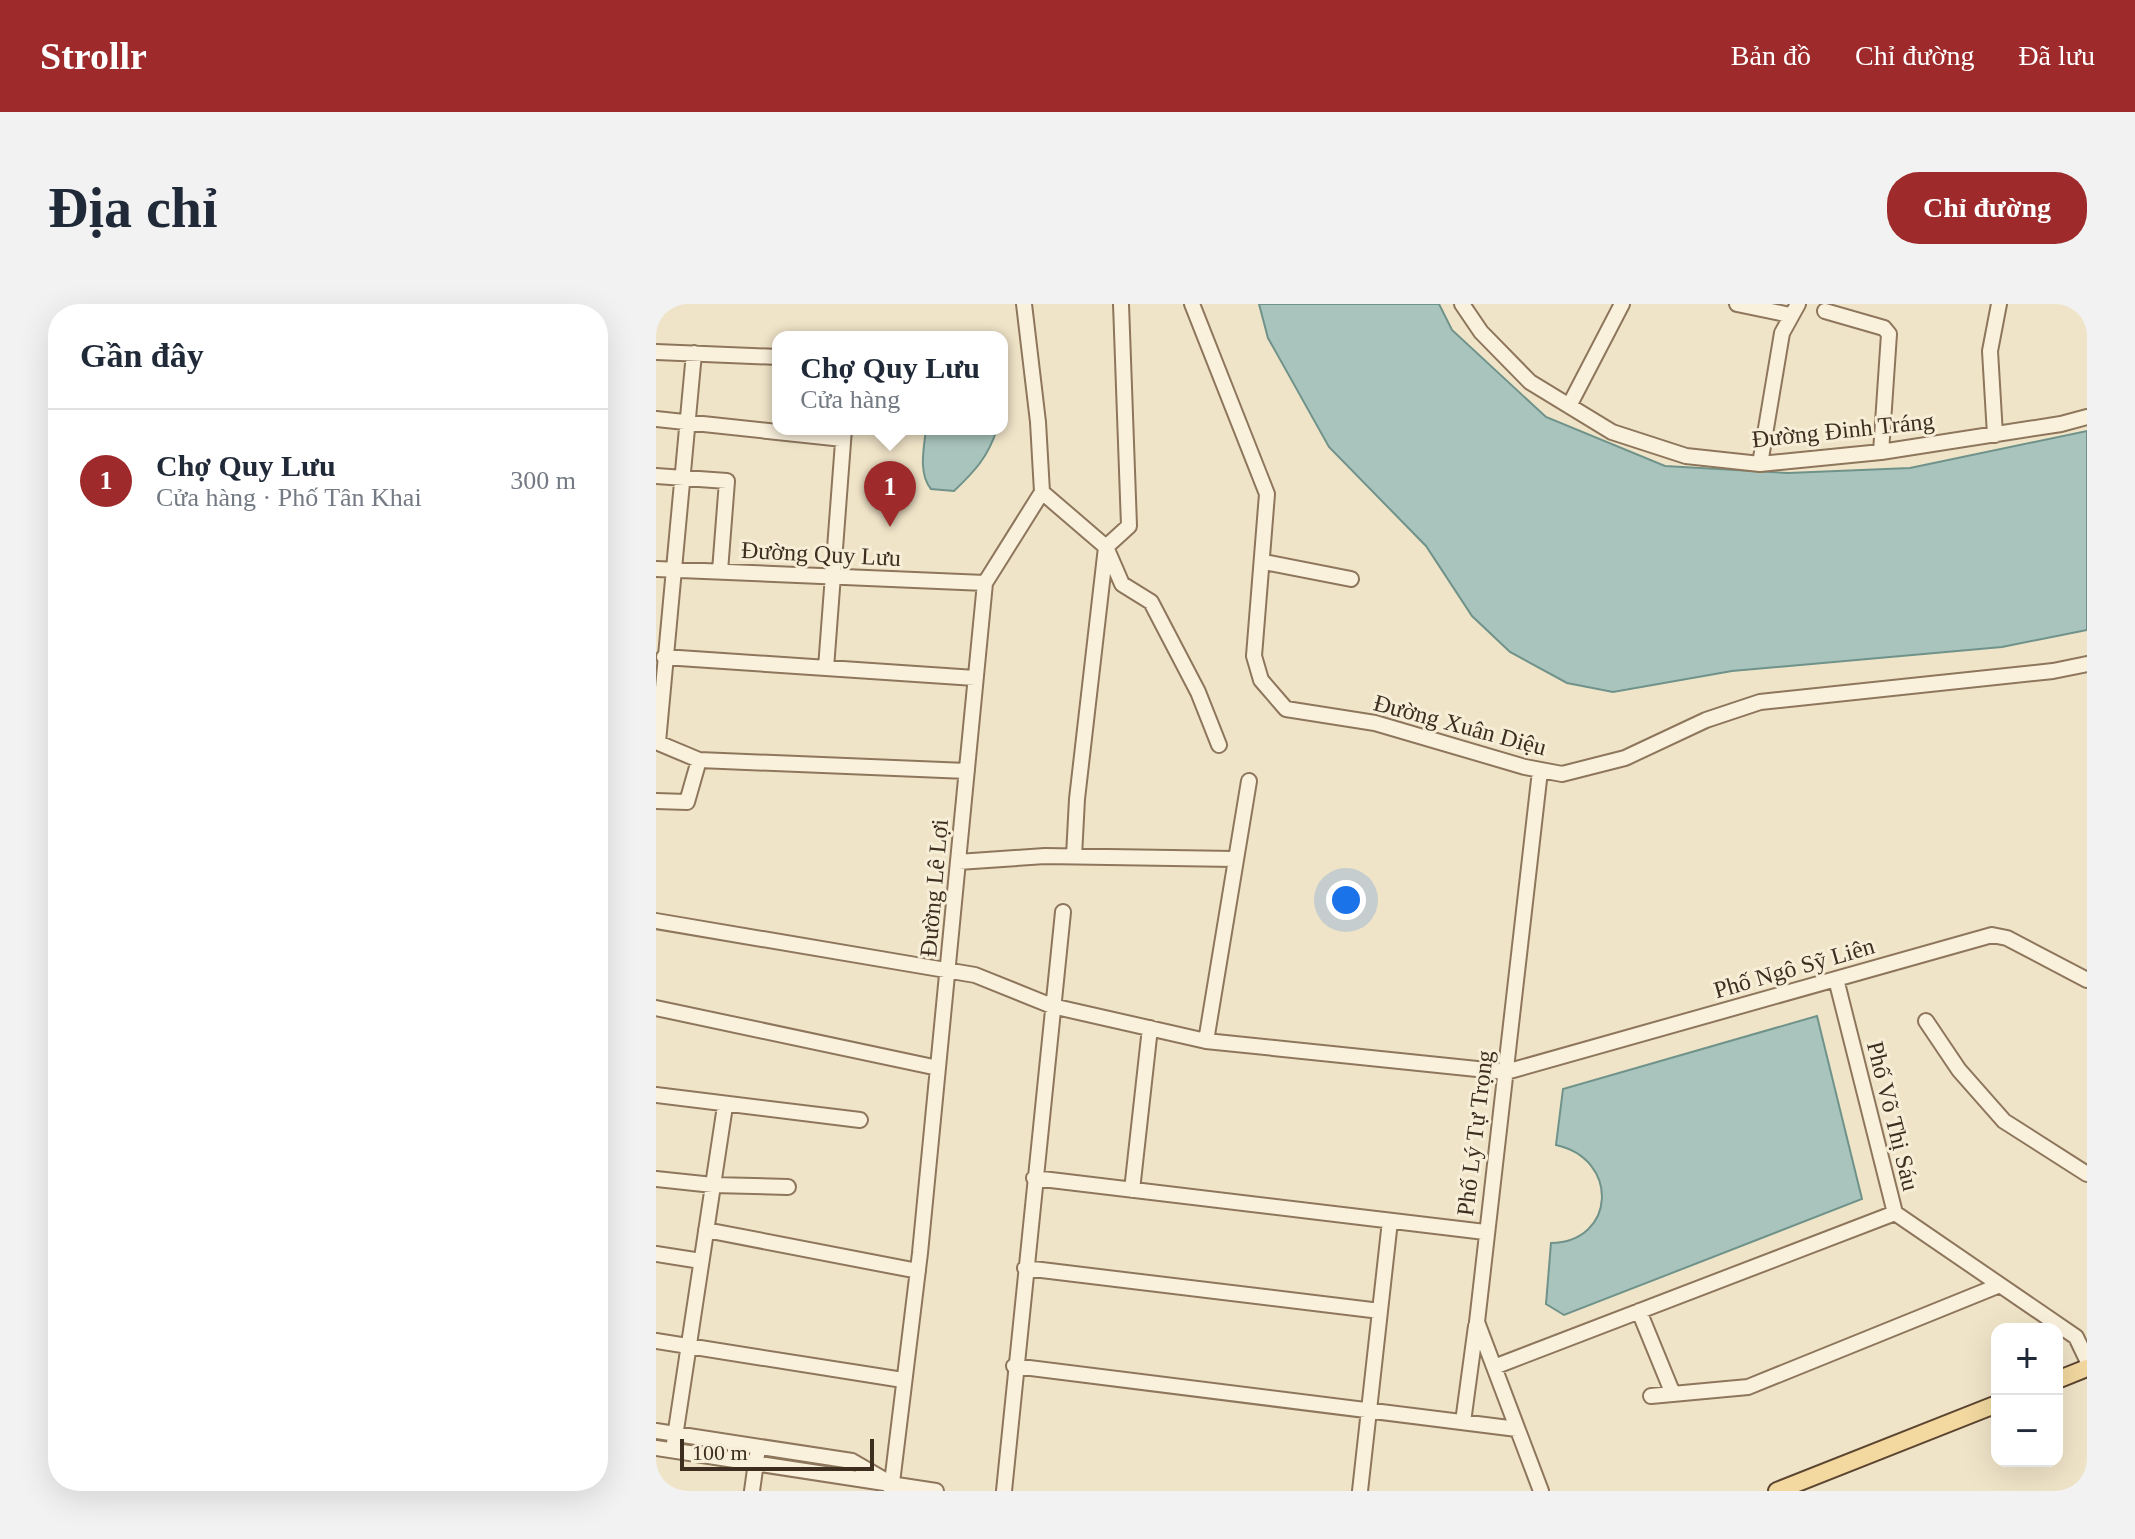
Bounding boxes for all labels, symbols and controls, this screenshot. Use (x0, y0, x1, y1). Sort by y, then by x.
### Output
text: Strollr (40, 35, 147, 77)
text: Bản đồ (1731, 40, 1811, 71)
text: Chỉ đường (1855, 40, 1974, 71)
text: Đã lưu (2018, 40, 2095, 71)
button: Chỉ đường (1887, 172, 2087, 244)
text: Địa chỉ (48, 177, 218, 239)
popup (772, 331, 1008, 435)
text: Gần đây (80, 337, 204, 374)
text: Chợ Quy Lưu (800, 351, 980, 384)
text: Cửa hàng (800, 385, 900, 414)
street label: Đường Đinh Tráng (1751, 408, 1935, 452)
text: Chợ Quy Lưu (156, 449, 336, 482)
pin: 1 (864, 461, 916, 527)
text: 1 (100, 466, 113, 495)
text: 300 m (510, 466, 576, 495)
text: Cửa hàng · Phố Tân Khai (156, 483, 422, 512)
street label: Đường Quy Lưu (740, 537, 902, 571)
street label: Đường Xuân Diệu (1371, 689, 1549, 761)
street label: Đường Lê Lợi (915, 818, 953, 958)
your location (1326, 880, 1366, 920)
street label: Phố Ngô Sỹ Liên (1711, 933, 1877, 1003)
street label: Phố Võ Thị Sáu (1862, 1039, 1924, 1193)
street label: Phố Lý Tự Trọng (1452, 1049, 1498, 1217)
map controls (1991, 1323, 2063, 1467)
button: + (1991, 1323, 2063, 1395)
button: − (1991, 1395, 2063, 1467)
scale bar (680, 1435, 874, 1471)
text: 100 m (692, 1440, 748, 1465)

